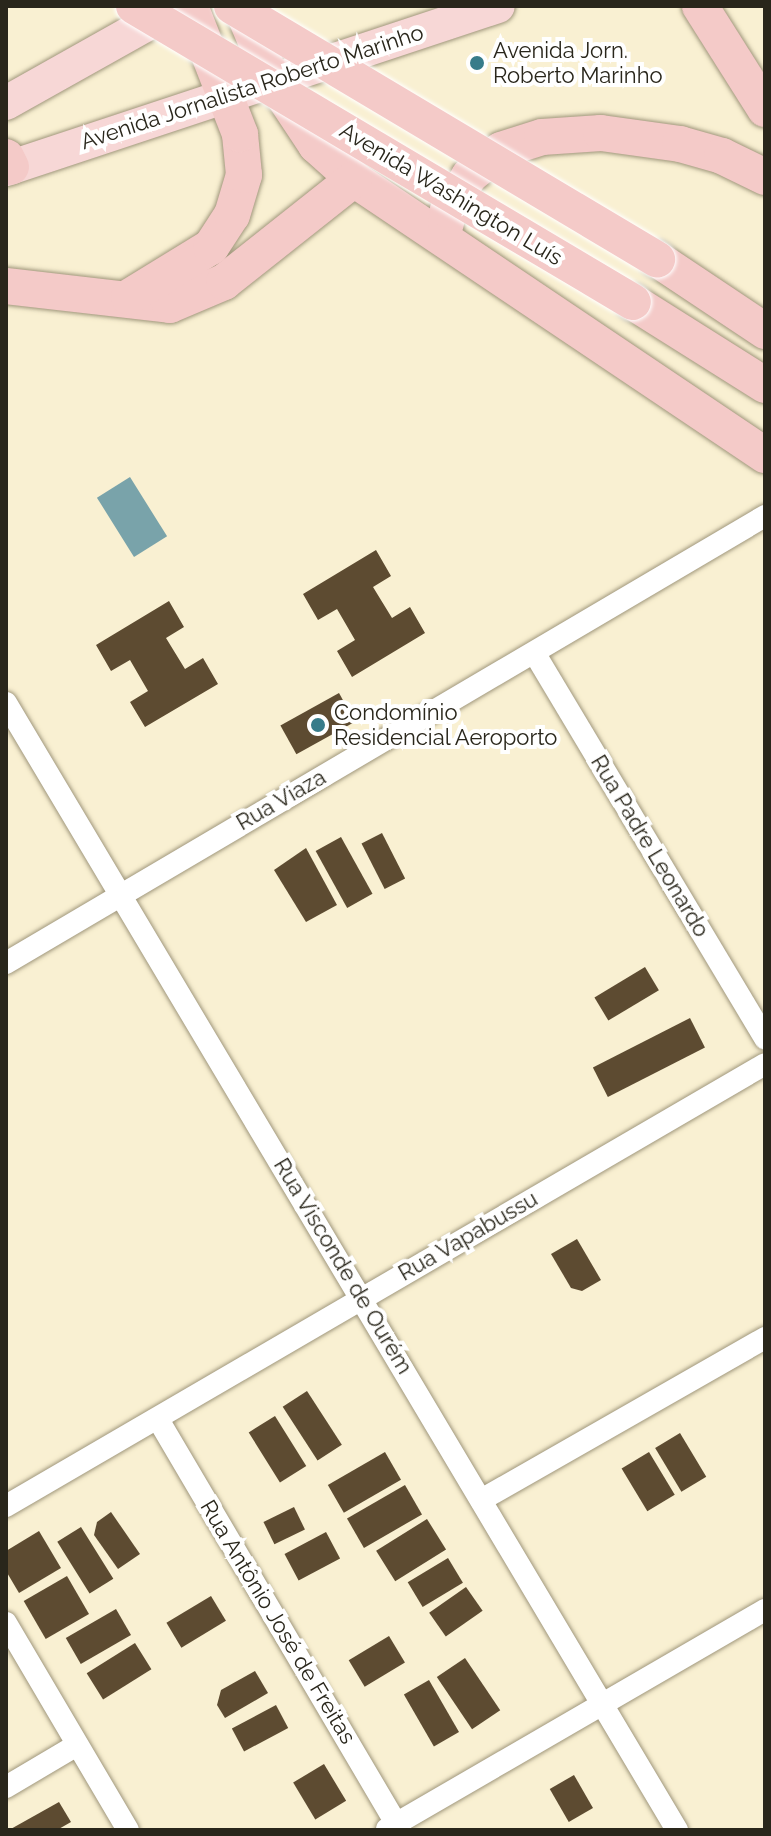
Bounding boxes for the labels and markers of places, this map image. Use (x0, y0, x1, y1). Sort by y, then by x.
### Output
place label: Avenida Jorn. Roberto Marinho (493, 37, 663, 88)
marker: Avenida Jorn. Roberto Marinho (468, 54, 486, 72)
place label: Condomínio Residencial Aeroporto (334, 699, 559, 750)
marker: Condomínio Residencial Aeroporto (309, 716, 327, 734)

